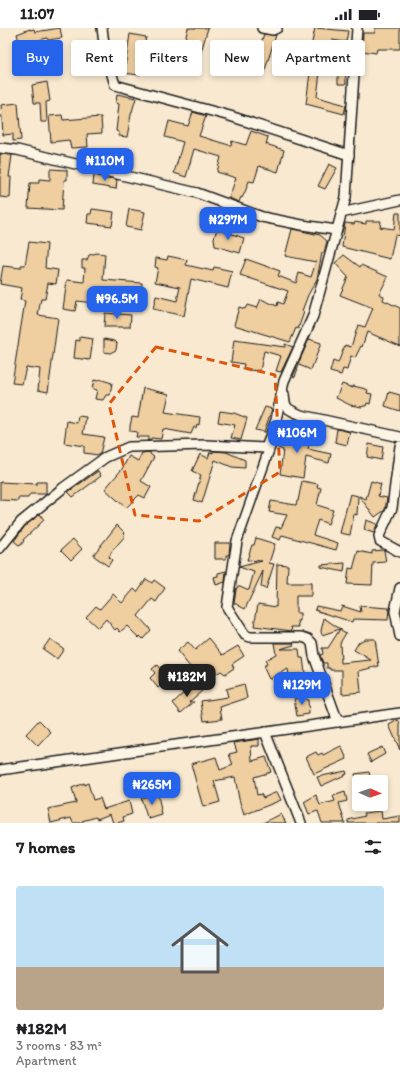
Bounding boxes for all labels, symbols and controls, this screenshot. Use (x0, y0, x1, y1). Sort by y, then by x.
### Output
text: 11:07 (20, 5, 54, 23)
chip: Buy (12, 40, 63, 76)
chip: Rent (71, 40, 127, 76)
chip: Filters (135, 40, 202, 76)
chip: New (210, 40, 264, 76)
chip: Apartment (272, 40, 365, 76)
pin: ₦110M (77, 148, 133, 182)
text: ₦110M (86, 153, 124, 168)
pin: ₦297M (200, 207, 256, 241)
text: ₦297M (209, 212, 247, 227)
pin: ₦96.5M (84, 286, 150, 320)
text: ₦96.5M (96, 291, 138, 306)
pin: ₦106M (269, 420, 325, 454)
text: ₦106M (277, 425, 317, 440)
pin: ₦182M (159, 664, 215, 698)
text: ₦182M (168, 669, 206, 684)
pin: ₦129M (274, 672, 330, 706)
text: ₦129M (283, 677, 321, 692)
pin: ₦265M (124, 772, 180, 806)
north arrow (352, 775, 388, 811)
map controls (352, 775, 388, 811)
text: ₦265M (132, 777, 172, 792)
icon: filters (362, 836, 384, 858)
text: 7 homes (16, 837, 76, 857)
icon: home (164, 912, 236, 984)
text: ₦182M (16, 1018, 67, 1038)
text: 3 rooms · 83 m² (16, 1038, 102, 1053)
text: Apartment (16, 1053, 77, 1068)

